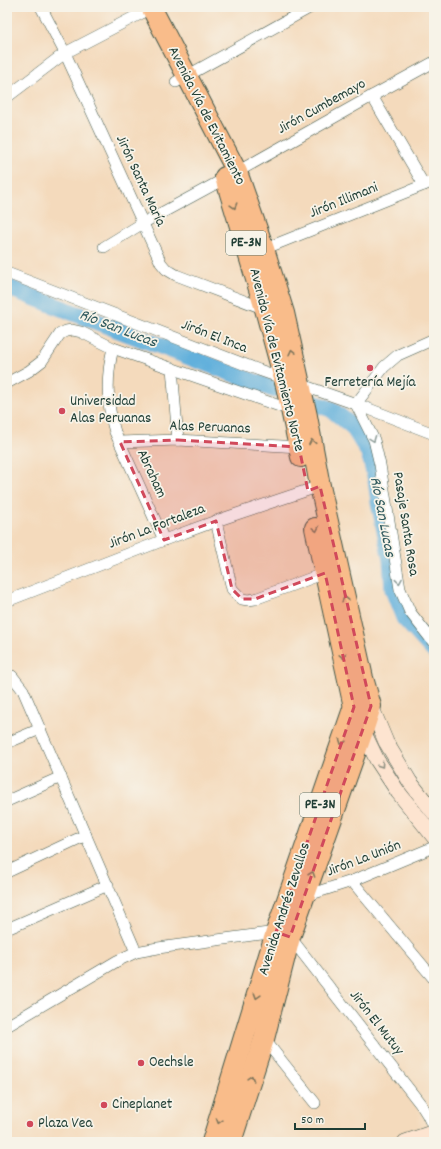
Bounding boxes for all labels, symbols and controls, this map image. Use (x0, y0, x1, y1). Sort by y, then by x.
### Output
street label: Avenida Vía de Evitamiento (161, 43, 251, 189)
street label: Jirón Cumbemayo (274, 73, 371, 140)
street label: Jirón Santa María (109, 132, 171, 231)
street label: Jirón Illimani (306, 177, 382, 225)
one-way arrow (229, 202, 238, 209)
road number: PE-3N (226, 231, 266, 255)
street label: Avenida Vía de Evitamiento Norte (243, 266, 310, 454)
water label: Río San Lucas (76, 304, 161, 355)
street label: Jirón El Inca (178, 314, 251, 360)
one-way arrow (289, 349, 297, 355)
marker: Ferretería Mejía (365, 363, 375, 373)
place label: Ferretería Mejía (324, 372, 416, 394)
place label: Universidad Alas Peruanas (70, 391, 151, 430)
marker: Universidad Alas Peruanas (57, 406, 67, 416)
street label: Alas Peruanas (169, 416, 251, 440)
one-way arrow (368, 436, 376, 443)
one-way arrow (308, 439, 316, 446)
street label: Abraham (130, 446, 172, 502)
street label: Pasaje Santa Rosa (386, 470, 424, 579)
water label: Río San Lucas (363, 475, 401, 560)
street label: Jirón La Fortaleza (106, 498, 209, 556)
one-way arrow (311, 526, 319, 532)
one-way arrow (394, 578, 403, 584)
one-way arrow (342, 596, 350, 602)
one-way arrow (338, 653, 346, 659)
one-way arrow (338, 738, 347, 745)
one-way arrow (376, 761, 384, 768)
road number: PE-3N (300, 793, 340, 817)
street label: Jirón La Unión (324, 835, 404, 883)
street label: Avenida Andrés Zevallos (253, 840, 317, 978)
one-way arrow (308, 870, 316, 877)
street label: Jirón El Mutuy (343, 986, 409, 1061)
one-way arrow (253, 992, 262, 999)
place label: Oechsle (149, 1052, 194, 1074)
marker: Oechsle (136, 1058, 146, 1068)
one-way arrow (246, 1075, 255, 1082)
place label: Cineplanet (112, 1094, 173, 1116)
marker: Cineplanet (99, 1100, 109, 1110)
scale bar (295, 1105, 365, 1131)
text: 50 m (301, 1112, 324, 1129)
place label: Plaza Vea (38, 1113, 93, 1135)
one-way arrow (215, 1117, 224, 1124)
marker: Plaza Vea (25, 1119, 35, 1129)

